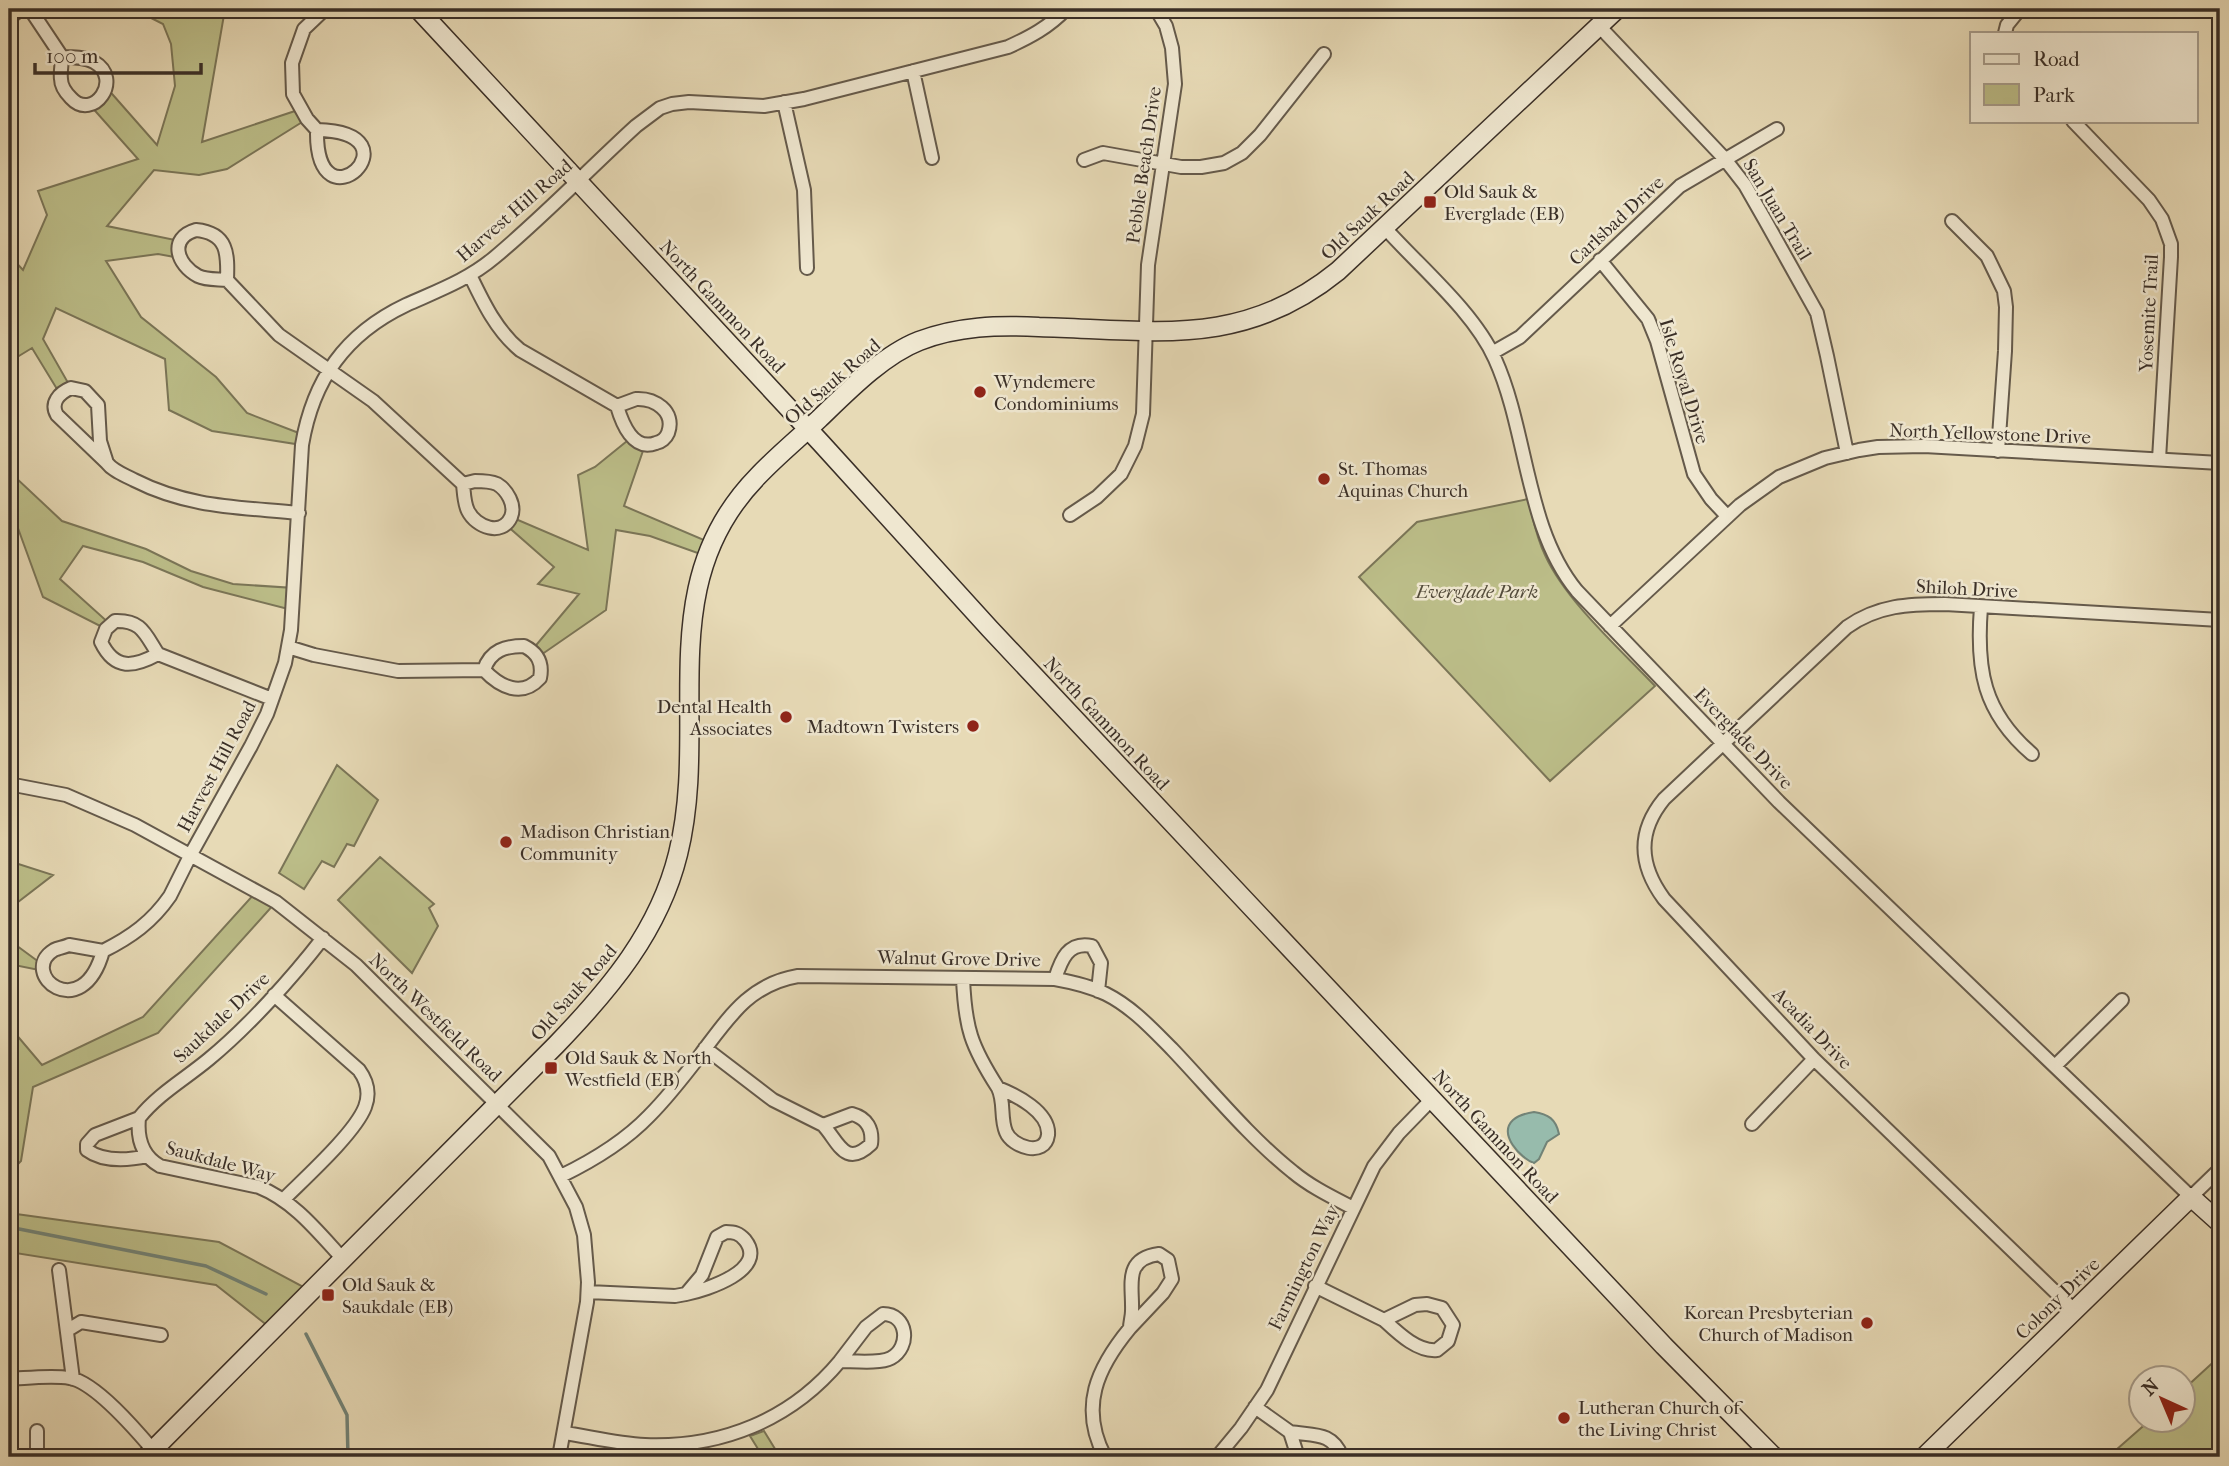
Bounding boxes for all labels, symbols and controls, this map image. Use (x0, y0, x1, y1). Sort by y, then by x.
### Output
scale bar (35, 32, 201, 76)
legend (1970, 32, 2198, 122)
text: 100 m (46, 44, 99, 68)
text: Road (2033, 47, 2080, 71)
text: Park (2033, 83, 2075, 107)
street label: Pebble Beach Drive (1122, 85, 1166, 245)
street label: Harvest Hill Road (452, 154, 577, 267)
street label: San Juan Trail (1738, 155, 1816, 264)
street label: Old Sauk Road (1316, 166, 1420, 265)
street label: Carlsbad Drive (1565, 171, 1669, 270)
place label: Old Sauk & Everglade (EB) (1444, 181, 1565, 225)
marker: Old Sauk & Everglade (EB) (1422, 194, 1438, 210)
street label: North Gammon Road (655, 236, 790, 378)
street label: Yosemite Trail (2135, 254, 2163, 374)
street label: Isle Royal Drive (1655, 316, 1714, 447)
street label: Old Sauk Road (780, 334, 886, 429)
place label: Wyndemere Condominiums (993, 371, 1119, 415)
marker: Wyndemere Condominiums (972, 384, 988, 400)
street label: North Yellowstone Drive (1889, 419, 2091, 449)
place label: St. Thomas Aquinas Church (1337, 458, 1469, 502)
marker: St. Thomas Aquinas Church (1316, 471, 1332, 487)
street label: Shiloh Drive (1916, 575, 2018, 603)
park label: Everglade Park (1415, 581, 1538, 603)
street label: North Gammon Road (1039, 653, 1174, 795)
street label: Everglade Drive (1689, 683, 1797, 794)
street label: Harvest Hill Road (173, 696, 261, 836)
place label: Dental Health Associates (657, 696, 772, 740)
marker: Dental Health Associates (778, 709, 794, 725)
place label: Madtown Twisters (807, 716, 959, 738)
marker: Madtown Twisters (965, 718, 981, 734)
place label: Madison Christian Community (520, 821, 670, 865)
marker: Madison Christian Community (498, 834, 514, 850)
street label: Old Sauk Road (526, 940, 622, 1045)
street label: Walnut Grove Drive (876, 947, 1041, 971)
street label: North Westfield Road (364, 949, 507, 1087)
street label: Saukdale Drive (169, 968, 274, 1068)
street label: Acadia Drive (1767, 983, 1857, 1074)
place label: Old Sauk & North Westfield (EB) (564, 1047, 712, 1091)
marker: Old Sauk & North Westfield (EB) (543, 1060, 559, 1076)
street label: North Gammon Road (1428, 1066, 1563, 1208)
street label: Saukdale Way (164, 1137, 279, 1187)
street label: Farmington Way (1264, 1200, 1344, 1334)
street label: Colony Drive (2011, 1253, 2104, 1344)
place label: Old Sauk & Saukdale (EB) (342, 1274, 453, 1318)
marker: Old Sauk & Saukdale (EB) (320, 1287, 336, 1303)
place label: Korean Presbyterian Church of Madison (1684, 1302, 1853, 1346)
marker: Korean Presbyterian Church of Madison (1859, 1315, 1875, 1331)
north arrow (2128, 1364, 2198, 1434)
text: N (2138, 1374, 2164, 1400)
place label: Lutheran Church of the Living Christ (1578, 1397, 1743, 1441)
marker: Lutheran Church of the Living Christ (1556, 1410, 1572, 1426)

